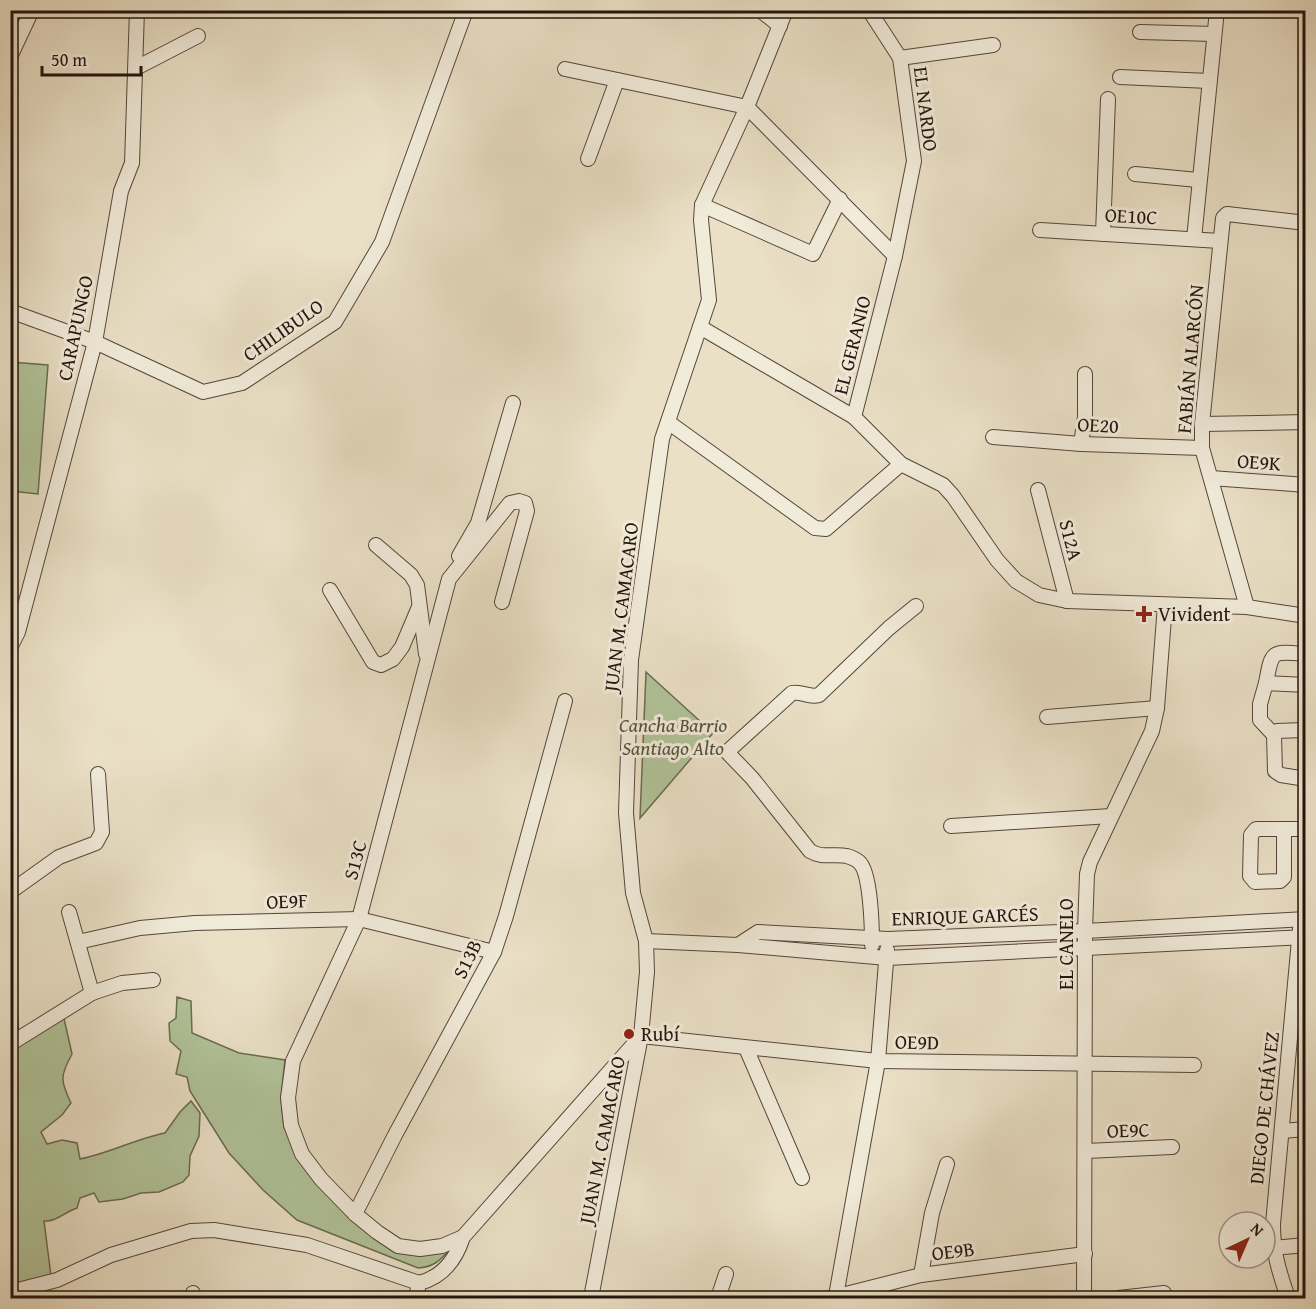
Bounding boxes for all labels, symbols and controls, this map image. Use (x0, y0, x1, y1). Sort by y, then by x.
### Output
scale bar (42, 39, 141, 77)
text: 50 m (51, 46, 87, 73)
street label: EL NARDO (907, 65, 946, 153)
street label: OE10C (1104, 200, 1158, 231)
street label: CARAPUNGO (49, 273, 100, 383)
street label: FABIÁN ALARCÓN (1169, 283, 1210, 435)
street label: CHILIBULO (236, 291, 329, 368)
street label: EL GERANIO (825, 292, 878, 397)
street label: OE20 (1077, 409, 1120, 440)
street label: OE9K (1236, 446, 1282, 478)
street label: S12A (1052, 516, 1091, 563)
street label: JUAN M. CAMACARO (595, 521, 645, 696)
place label: Vivident (1158, 599, 1231, 628)
marker: Vivident (1135, 605, 1153, 623)
park label: Cancha Barrio Santiago Alto (619, 710, 728, 762)
street label: S13C (335, 837, 374, 883)
street label: OE9F (266, 885, 308, 916)
street label: ENRIQUE GARCÉS (891, 898, 1039, 933)
street label: EL CANELO (1051, 898, 1080, 990)
street label: S13B (445, 934, 488, 983)
place label: Rubí (641, 1019, 680, 1048)
marker: Rubí (622, 1027, 636, 1041)
street label: OE9D (895, 1027, 939, 1056)
street label: DIEGO DE CHÁVEZ (1241, 1030, 1286, 1186)
street label: JUAN M. CAMACARO (570, 1053, 632, 1229)
street label: OE9C (1106, 1114, 1150, 1145)
north arrow (1217, 1210, 1277, 1270)
text: N (1245, 1217, 1270, 1242)
street label: OE9B (930, 1233, 976, 1268)

